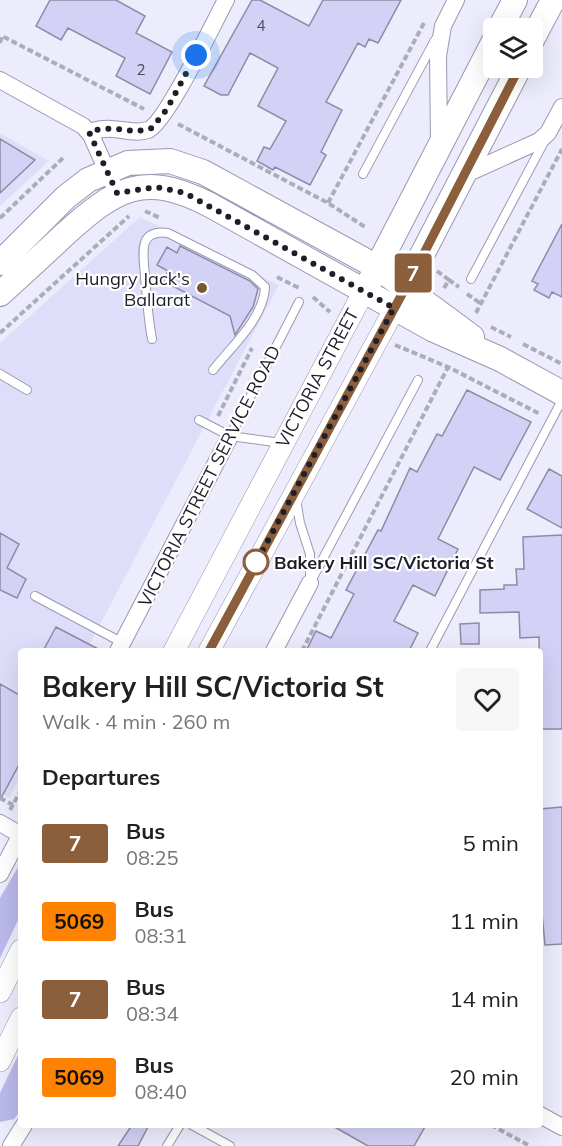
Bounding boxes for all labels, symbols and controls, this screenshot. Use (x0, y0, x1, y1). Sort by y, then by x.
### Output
house number: 4 (256, 16, 266, 35)
map controls (483, 18, 543, 78)
button: layers (483, 18, 543, 78)
your location (181, 40, 211, 70)
house number: 2 (136, 60, 146, 79)
line badge: 7 (394, 254, 432, 292)
text: 7 (407, 260, 419, 286)
place label: Hungry Jack's Ballarat (75, 267, 190, 311)
marker: Hungry Jack's Ballarat (195, 281, 209, 295)
street label: VICTORIA STREET (271, 304, 363, 452)
street label: VICTORIA STREET SERVICE ROAD (133, 341, 285, 611)
marker: Bakery Hill SC/Victoria St (243, 549, 269, 575)
place label: Bakery Hill SC/Victoria St (274, 551, 494, 574)
button: heart (456, 668, 519, 731)
text: Bakery Hill SC/Victoria St (42, 669, 384, 704)
text: Walk · 4 min · 260 m (42, 709, 230, 734)
text: Departures (42, 763, 160, 791)
text: Bus (126, 817, 165, 845)
text: 5 min (463, 829, 519, 857)
text: 7 (69, 830, 81, 856)
text: 08:25 (126, 845, 179, 870)
text: Bus (134, 895, 174, 923)
text: 11 min (449, 907, 519, 935)
text: 5069 (54, 908, 104, 934)
text: 08:31 (134, 923, 187, 948)
text: Bus (126, 973, 165, 1001)
text: 14 min (449, 985, 519, 1013)
text: 7 (69, 986, 81, 1012)
text: 08:34 (126, 1001, 179, 1026)
text: Bus (134, 1051, 174, 1079)
text: 20 min (449, 1063, 519, 1091)
text: 5069 (54, 1064, 104, 1090)
text: 08:40 (134, 1079, 187, 1104)

